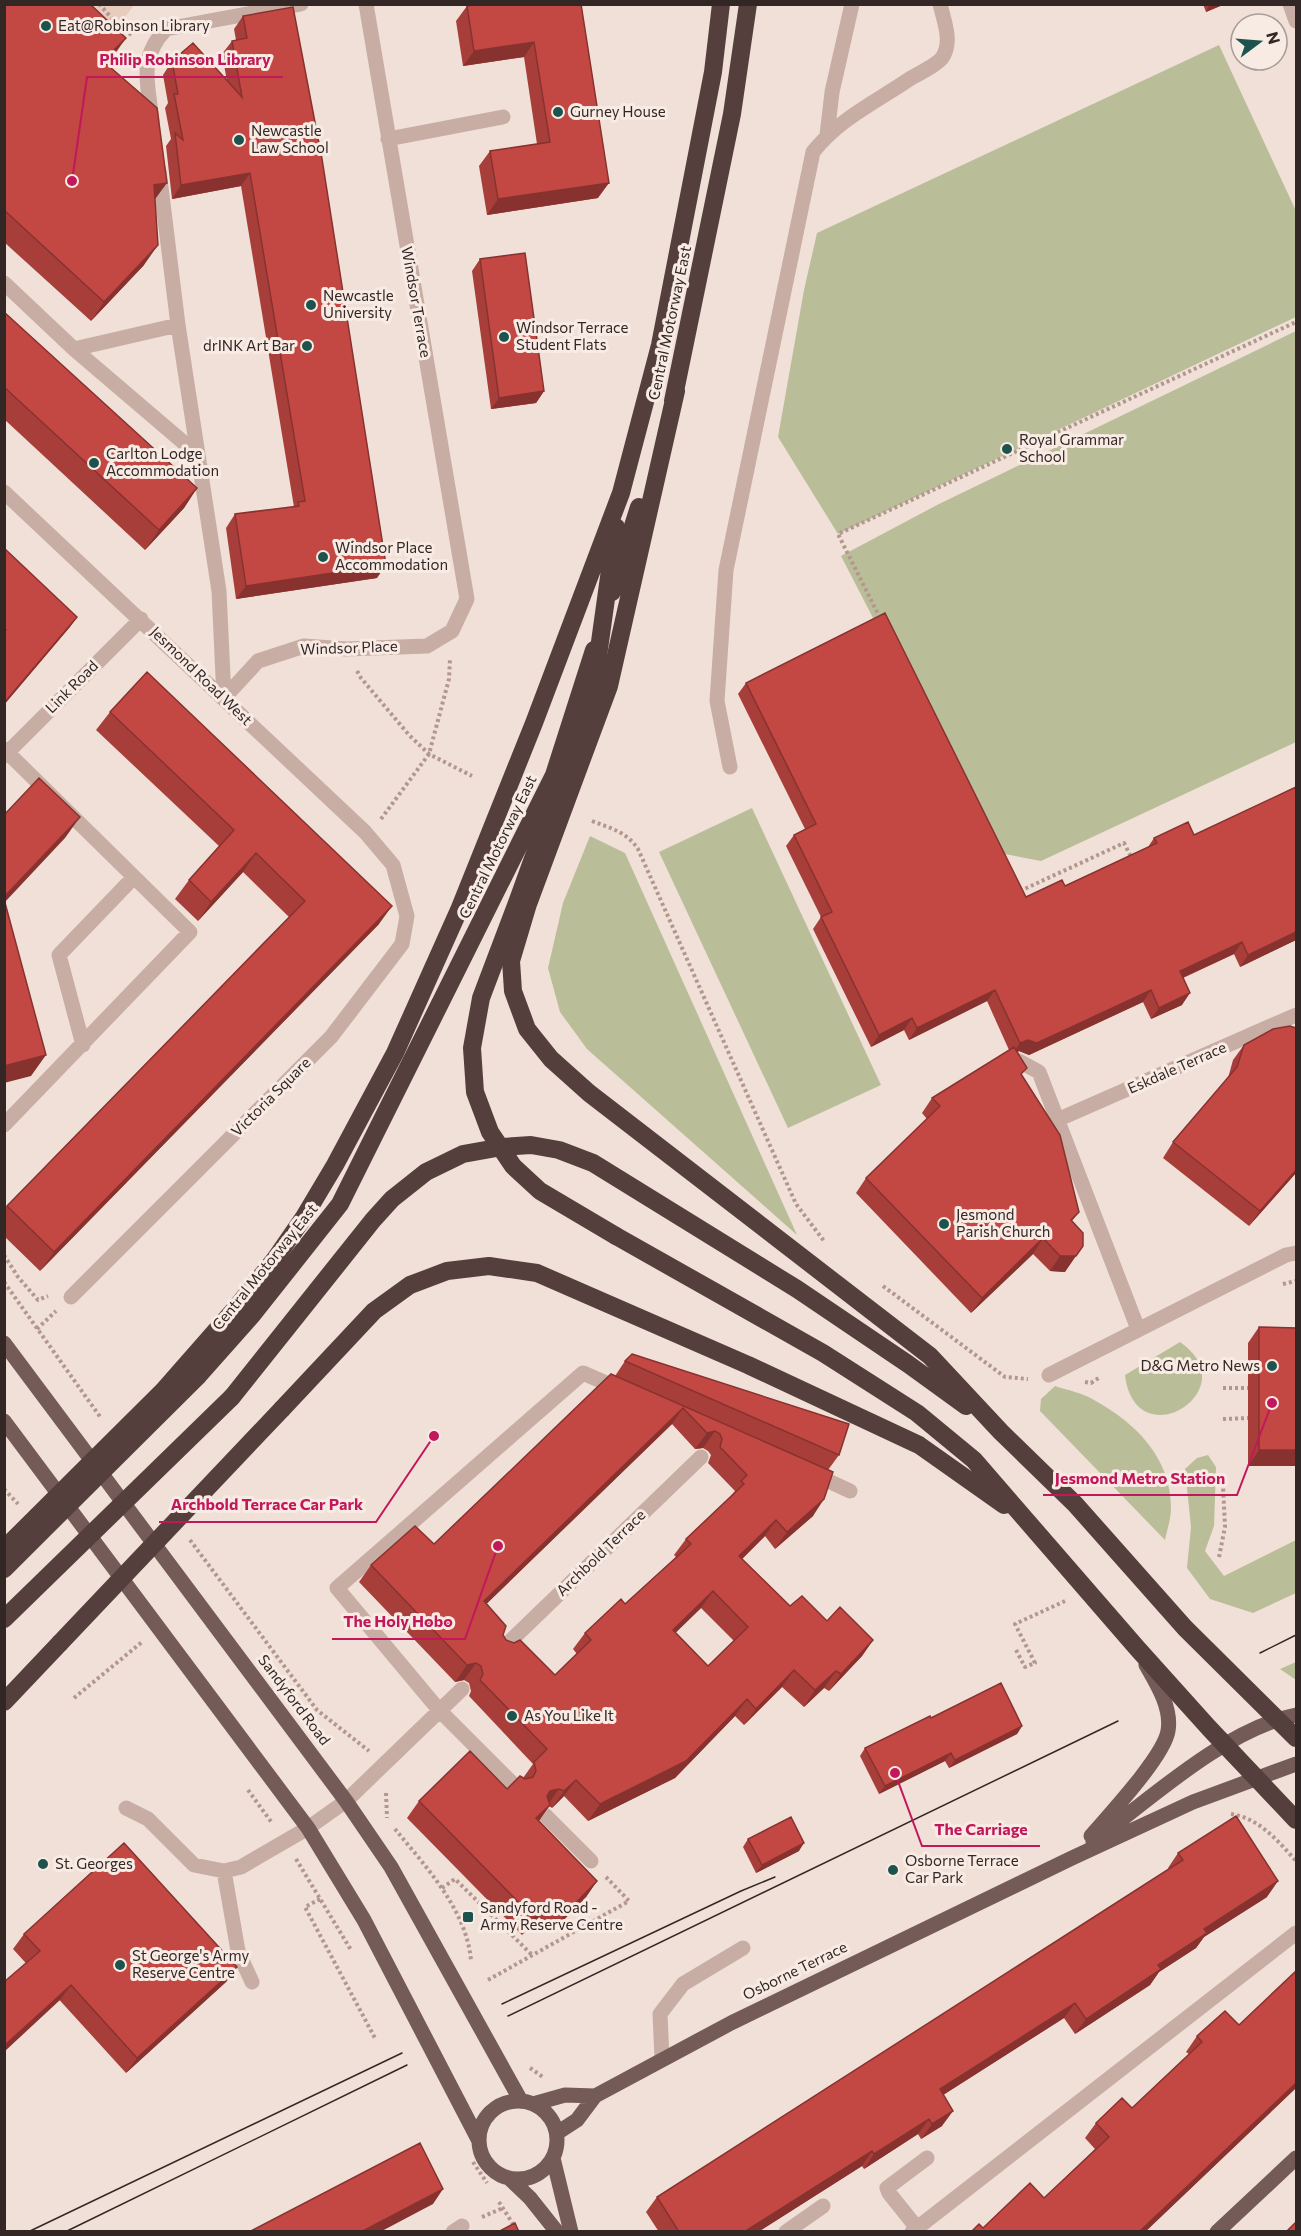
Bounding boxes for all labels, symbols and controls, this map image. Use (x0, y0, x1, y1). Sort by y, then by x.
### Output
north arrow (1229, 12, 1289, 72)
place label: Eat@Robinson Library (58, 16, 210, 34)
marker: Eat@Robinson Library (39, 19, 53, 33)
text: N (1263, 29, 1285, 46)
callout: Philip Robinson Library (87, 43, 283, 77)
text: Philip Robinson Library (99, 49, 271, 68)
place label: Gurney House (570, 102, 666, 120)
marker: Gurney House (551, 105, 565, 119)
place label: Newcastle Law School (251, 121, 329, 156)
marker: Newcastle Law School (232, 133, 246, 147)
street label: Central Motorway East (644, 244, 694, 402)
street label: Windsor Terrace (398, 245, 436, 359)
place label: Newcastle University (323, 286, 394, 321)
marker: Newcastle University (304, 298, 318, 312)
place label: Windsor Terrace Student Flats (516, 318, 629, 353)
marker: Windsor Terrace Student Flats (497, 330, 511, 344)
place label: drINK Art Bar (203, 336, 295, 354)
marker: drINK Art Bar (300, 339, 314, 353)
place label: Royal Grammar School (1019, 430, 1124, 465)
marker: Royal Grammar School (1000, 442, 1014, 456)
place label: Carlton Lodge Accommodation (106, 444, 219, 479)
marker: Carlton Lodge Accommodation (87, 456, 101, 470)
place label: Windsor Place Accommodation (335, 538, 448, 573)
marker: Windsor Place Accommodation (316, 550, 330, 564)
street label: Jesmond Road West (147, 622, 256, 728)
street label: Windsor Place (300, 636, 398, 658)
street label: Link Road (41, 656, 101, 716)
street label: Central Motorway East (455, 772, 540, 921)
street label: Eskdale Terrace (1125, 1037, 1229, 1097)
street label: Victoria Square (227, 1053, 314, 1140)
street label: Central Motorway East (208, 1200, 321, 1333)
place label: Jesmond Parish Church (956, 1205, 1050, 1240)
marker: Jesmond Parish Church (937, 1217, 951, 1231)
place label: D&G Metro News (1141, 1356, 1260, 1374)
marker: D&G Metro News (1265, 1359, 1279, 1373)
callout: Jesmond Metro Station (1043, 1461, 1237, 1495)
text: Jesmond Metro Station (1055, 1468, 1225, 1487)
callout: Archbold Terrace Car Park (159, 1488, 376, 1522)
text: Archbold Terrace Car Park (171, 1494, 364, 1513)
street label: Archbold Terrace (552, 1505, 649, 1599)
callout: The Holy Hobo (332, 1605, 465, 1639)
text: The Holy Hobo (343, 1611, 453, 1630)
street label: Sandyford Road (255, 1651, 335, 1748)
place label: As You Like It (524, 1706, 614, 1724)
marker: As You Like It (505, 1709, 519, 1723)
callout: The Carriage (922, 1812, 1040, 1846)
text: The Carriage (934, 1819, 1028, 1838)
place label: Osborne Terrace Car Park (905, 1851, 1019, 1886)
place label: St. Georges (55, 1854, 133, 1872)
marker: St. Georges (36, 1857, 50, 1871)
marker: Osborne Terrace Car Park (886, 1863, 900, 1877)
place label: Sandyford Road - Army Reserve Centre (480, 1898, 623, 1933)
marker: Sandyford Road - Army Reserve Centre (461, 1910, 475, 1924)
street label: Osborne Terrace (740, 1937, 850, 2003)
place label: St George's Army Reserve Centre (132, 1946, 249, 1981)
marker: St George's Army Reserve Centre (113, 1958, 127, 1972)

